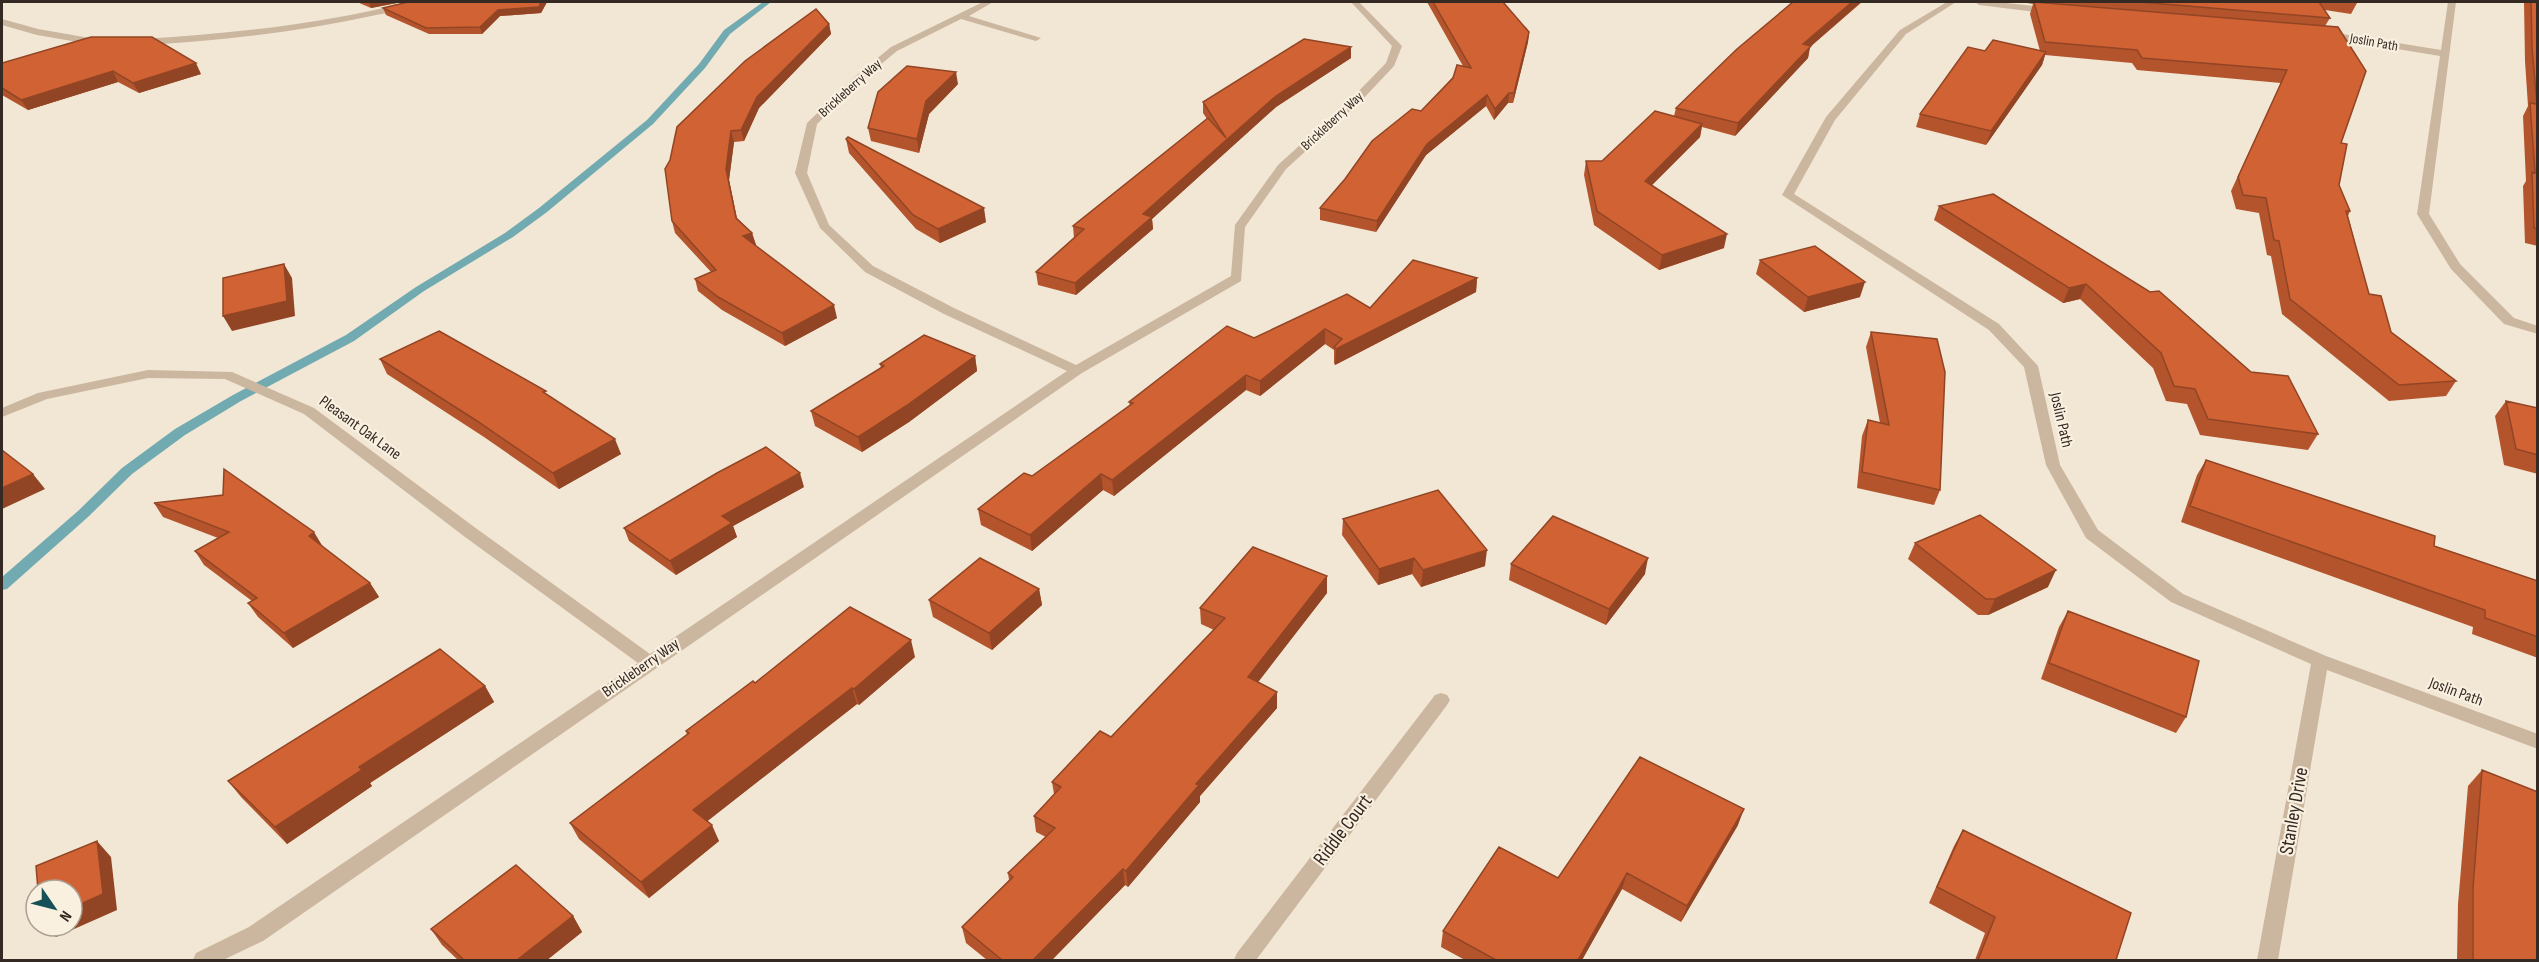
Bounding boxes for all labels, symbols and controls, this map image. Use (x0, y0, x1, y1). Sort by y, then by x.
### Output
street label: Joslin Path (2348, 29, 2400, 55)
street label: Brickleberry Way (815, 55, 885, 121)
street label: Brickleberry Way (1297, 88, 1367, 154)
street label: Joslin Path (2045, 390, 2077, 449)
street label: Pleasant Oak Lane (315, 392, 405, 464)
street label: Brickleberry Way (599, 634, 683, 702)
street label: Joslin Path (2426, 673, 2485, 710)
street label: Stanley Drive (2275, 765, 2313, 857)
street label: Riddle Court (1308, 790, 1378, 870)
north arrow (24, 878, 84, 938)
text: N (55, 907, 75, 925)

